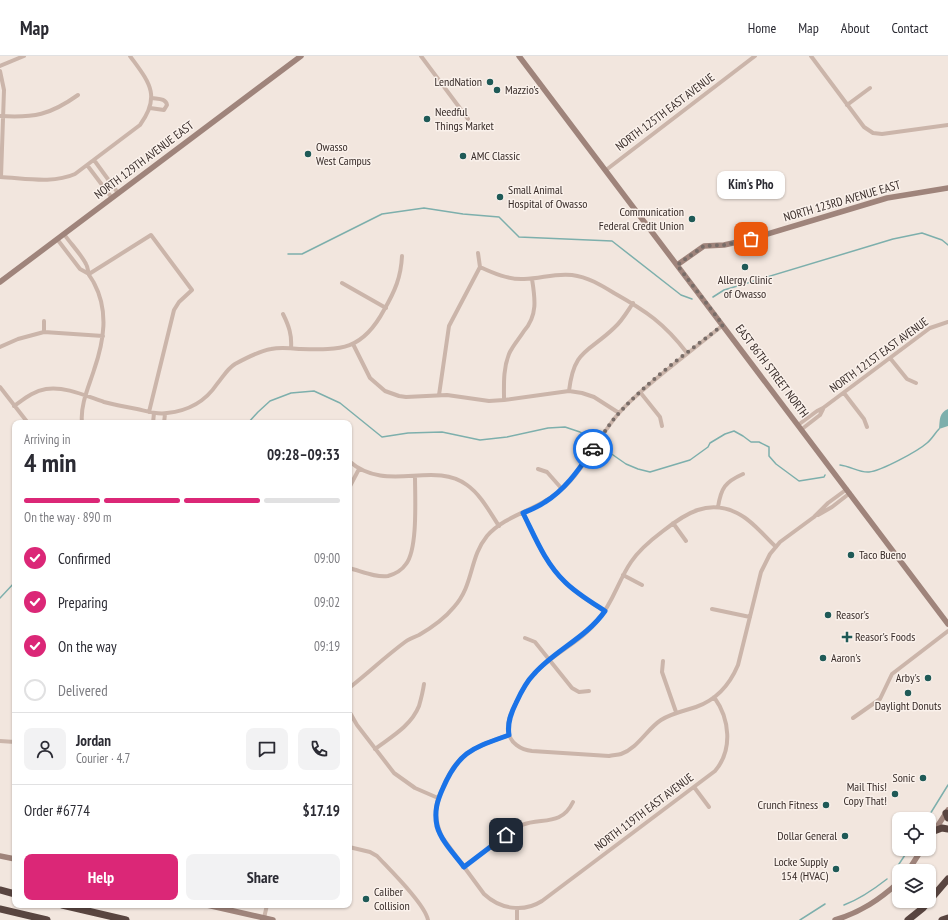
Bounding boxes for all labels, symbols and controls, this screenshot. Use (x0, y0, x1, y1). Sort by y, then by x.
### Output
text: Map (20, 16, 49, 40)
text: Home (748, 19, 776, 37)
text: Map (798, 19, 819, 37)
text: About (841, 19, 870, 37)
text: Contact (892, 19, 928, 37)
street label: NORTH 125TH EAST AVENUE (612, 69, 717, 154)
place label: LendNation (435, 74, 482, 89)
marker: LendNation (485, 77, 495, 87)
place label: Mazzio's (505, 82, 539, 97)
marker: Mazzio's (492, 85, 502, 95)
place label: Needful Things Market (435, 104, 495, 133)
marker: Needful Things Market (422, 114, 432, 124)
street label: NORTH 129TH AVENUE EAST (91, 117, 197, 202)
place label: Owasso West Campus (316, 139, 371, 168)
place label: AMC Classic (471, 148, 521, 163)
marker: Owasso West Campus (303, 149, 313, 159)
marker: AMC Classic (458, 151, 468, 161)
callout: Kim's Pho (717, 171, 785, 199)
text: Kim's Pho (728, 176, 774, 193)
street label: NORTH 123RD AVENUE EAST (782, 177, 903, 224)
place label: Small Animal Hospital of Owasso (508, 182, 587, 211)
marker: Small Animal Hospital of Owasso (495, 192, 505, 202)
place label: Communication Federal Credit Union (599, 204, 684, 233)
marker: Communication Federal Credit Union (687, 214, 697, 224)
pin (734, 222, 768, 256)
icon: bag (740, 228, 762, 250)
marker: Allergy Clinic of Owasso (740, 262, 750, 272)
place label: Allergy Clinic of Owasso (718, 272, 773, 301)
street label: NORTH 121ST EAST AVENUE (826, 314, 931, 395)
street label: EAST 86TH STREET NORTH (732, 321, 812, 420)
courier (573, 429, 613, 469)
text: Arriving in (24, 431, 71, 448)
icon: car (582, 438, 604, 460)
text: 09:28–09:33 (267, 445, 340, 464)
text: 4 min (24, 446, 77, 479)
text: On the way · 890 m (24, 509, 111, 526)
icon: check (24, 547, 46, 569)
place label: Taco Bueno (859, 547, 906, 562)
text: Confirmed (58, 549, 111, 568)
text: 09:00 (314, 550, 340, 567)
marker: Taco Bueno (846, 550, 856, 560)
icon: check (24, 591, 46, 613)
text: Preparing (58, 593, 108, 612)
text: 09:02 (314, 594, 340, 611)
place label: Reasor's (836, 607, 869, 622)
marker: Reasor's (823, 610, 833, 620)
place label: Reasor's Foods (855, 629, 915, 644)
marker: Reasor's Foods (842, 632, 852, 642)
icon: check (24, 635, 46, 657)
text: On the way (58, 637, 117, 656)
text: 09:19 (314, 638, 340, 655)
place label: Aaron's (831, 650, 861, 665)
marker: Aaron's (818, 653, 828, 663)
place label: Arby's (896, 670, 920, 685)
marker: Arby's (923, 673, 933, 683)
text: Delivered (58, 681, 108, 700)
marker: Daylight Donuts (903, 688, 913, 698)
place label: Daylight Donuts (875, 698, 941, 713)
button: person (24, 728, 66, 770)
button: chat (246, 728, 288, 770)
button: phone (298, 728, 340, 770)
text: Jordan (76, 731, 111, 750)
text: Courier · 4.7 (76, 750, 130, 767)
street label: NORTH 119TH EAST AVENUE (591, 769, 696, 854)
place label: Sonic (893, 770, 916, 785)
marker: Sonic (918, 773, 928, 783)
place label: Mail This! Copy That! (843, 779, 887, 808)
marker: Mail This! Copy That! (890, 789, 900, 799)
place label: Crunch Fitness (758, 797, 818, 812)
marker: Crunch Fitness (821, 800, 831, 810)
text: Order #6774 (24, 801, 90, 820)
text: $17.19 (302, 801, 340, 820)
map controls (892, 812, 936, 908)
button: locate (892, 812, 936, 856)
pin (489, 818, 523, 852)
icon: home (495, 824, 517, 846)
place label: Dollar General (777, 828, 837, 843)
marker: Dollar General (840, 831, 850, 841)
button: Help (24, 854, 178, 900)
button: Share (186, 854, 340, 900)
place label: Locke Supply 154 (HVAC) (774, 854, 828, 883)
marker: Locke Supply 154 (HVAC) (831, 864, 841, 874)
button: layers (892, 864, 936, 908)
place label: Caliber Collision (374, 884, 410, 913)
marker: Caliber Collision (361, 894, 371, 904)

